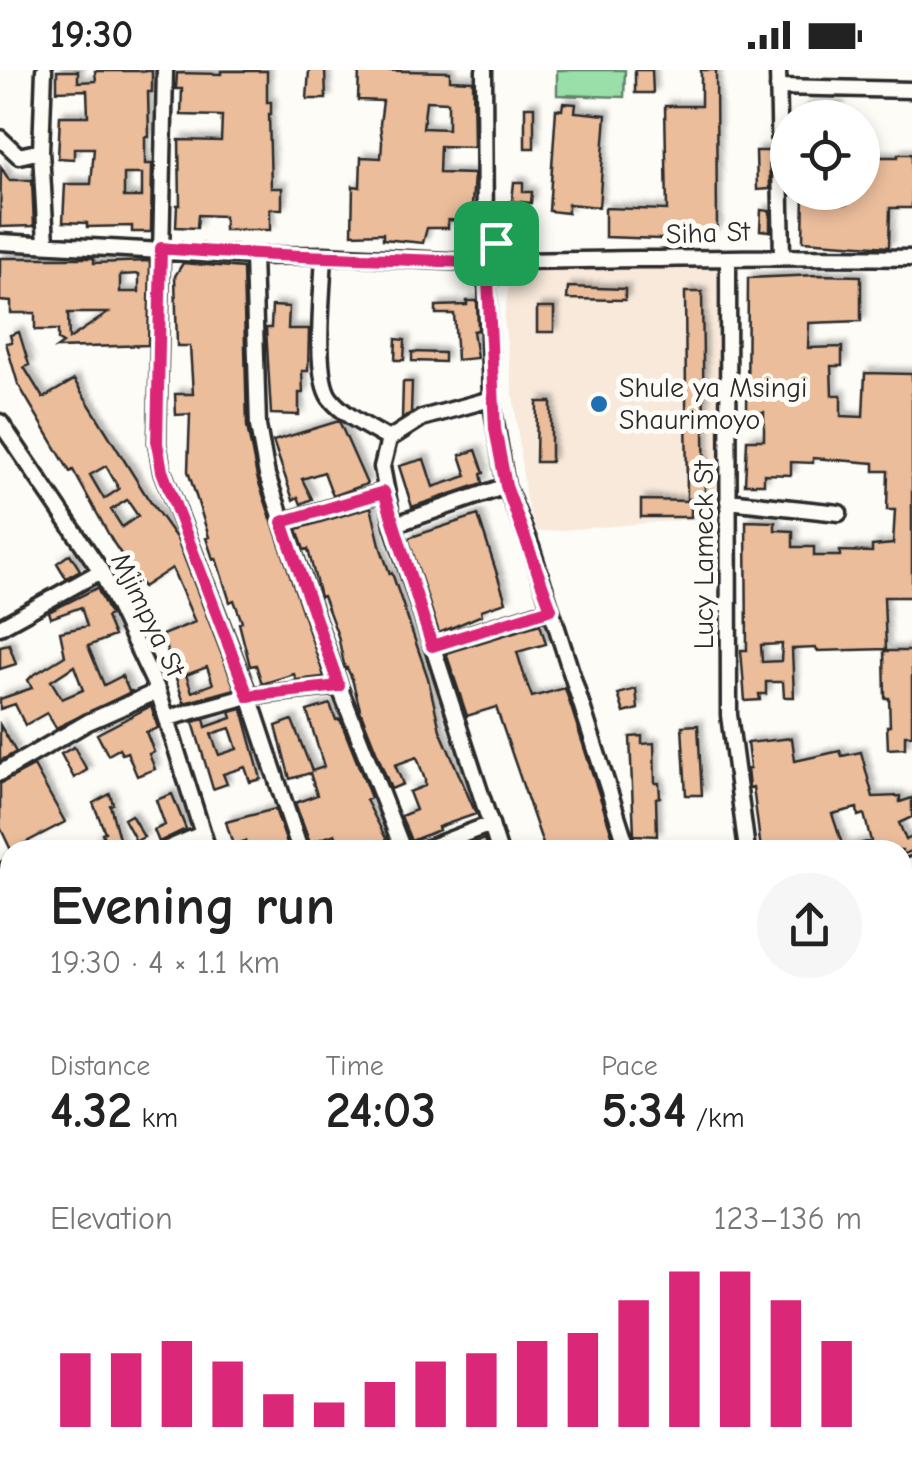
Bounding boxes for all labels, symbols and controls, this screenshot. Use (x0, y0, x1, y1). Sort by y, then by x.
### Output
text: 19:30 (50, 13, 133, 57)
map controls (770, 100, 880, 210)
button: locate (770, 100, 880, 210)
pin (454, 201, 539, 286)
icon: arrive (469, 216, 524, 271)
street label: Siha St (665, 216, 752, 250)
place label: Shule ya Msingi Shaurimoyo (619, 372, 807, 436)
marker: Shule ya Msingi Shaurimoyo (588, 393, 610, 415)
street label: Lucy Lameck St (688, 460, 720, 649)
street label: Mjimpya St (104, 548, 192, 683)
button: share (757, 873, 862, 978)
text: Evening run (50, 874, 335, 938)
text: 19:30 · 4 × 1.1 km (50, 944, 280, 981)
text: Distance (50, 1050, 150, 1082)
text: Time (326, 1050, 384, 1082)
text: Pace (601, 1050, 658, 1082)
text: 4.32 (50, 1082, 132, 1140)
text: 24:03 (326, 1082, 436, 1140)
text: 5:34 (601, 1082, 686, 1140)
text: km (132, 1102, 178, 1134)
text: /km (686, 1102, 745, 1134)
text: Elevation (50, 1200, 173, 1237)
text: 123–136 m (714, 1200, 862, 1237)

